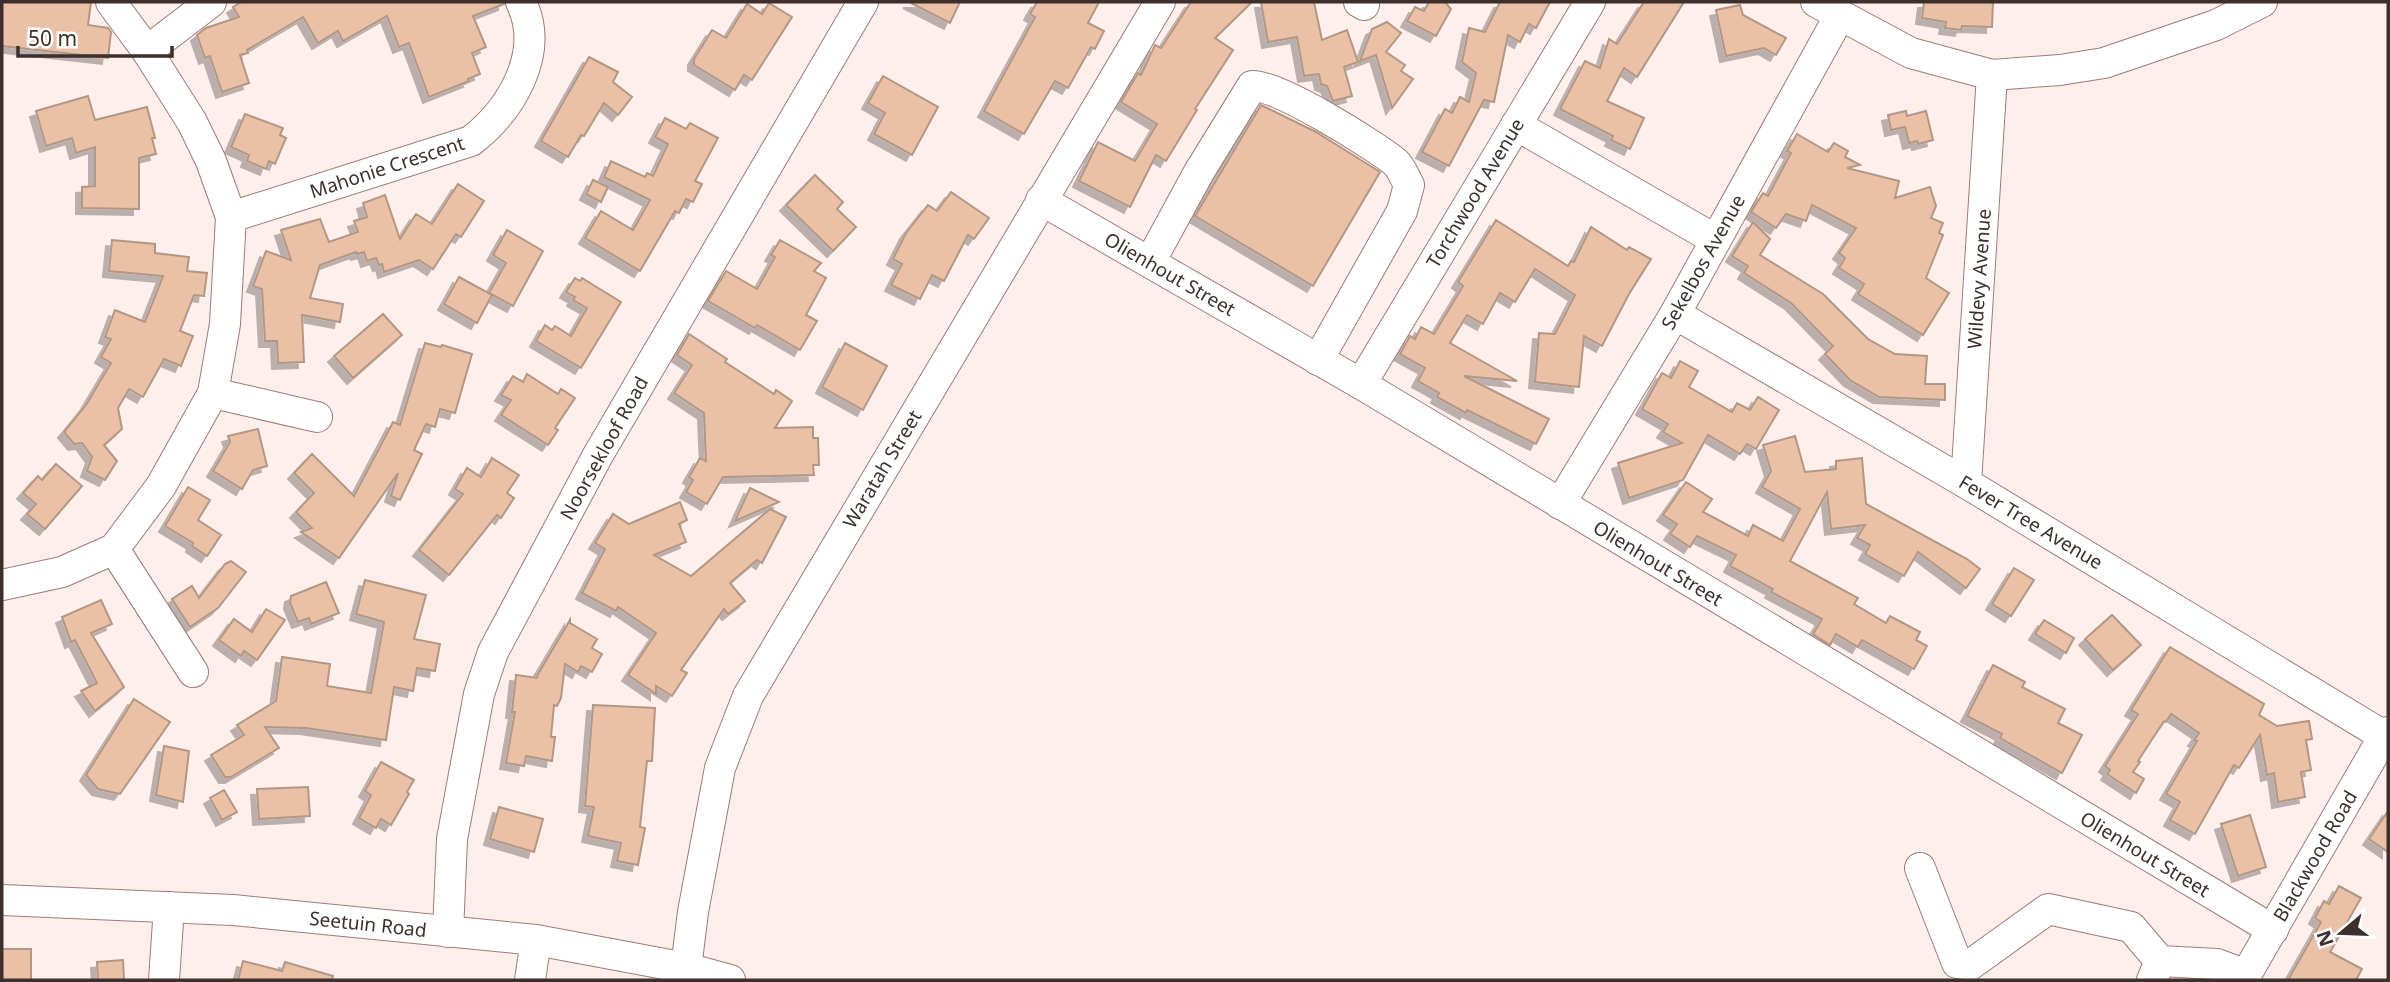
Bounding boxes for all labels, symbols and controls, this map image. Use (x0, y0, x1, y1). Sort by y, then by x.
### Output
scale bar (18, 14, 172, 58)
text: 50 m (28, 24, 77, 52)
street label: Torchwood Avenue (1420, 113, 1530, 273)
street label: Mahonie Crescent (306, 130, 468, 204)
street label: Sekelbos Avenue (1655, 190, 1751, 334)
street label: Wildevy Avenue (1961, 208, 1997, 350)
street label: Olienhout Street (1100, 226, 1240, 322)
street label: Noorsekloof Road (554, 372, 654, 524)
street label: Waratah Street (837, 405, 928, 533)
street label: Fever Tree Avenue (1954, 469, 2108, 575)
street label: Olienhout Street (1588, 514, 1728, 612)
street label: Blackwood Road (2267, 786, 2363, 926)
street label: Olienhout Street (2075, 805, 2215, 903)
north arrow (2306, 898, 2376, 968)
street label: Seetuin Road (308, 905, 428, 943)
text: N (2310, 927, 2340, 950)

